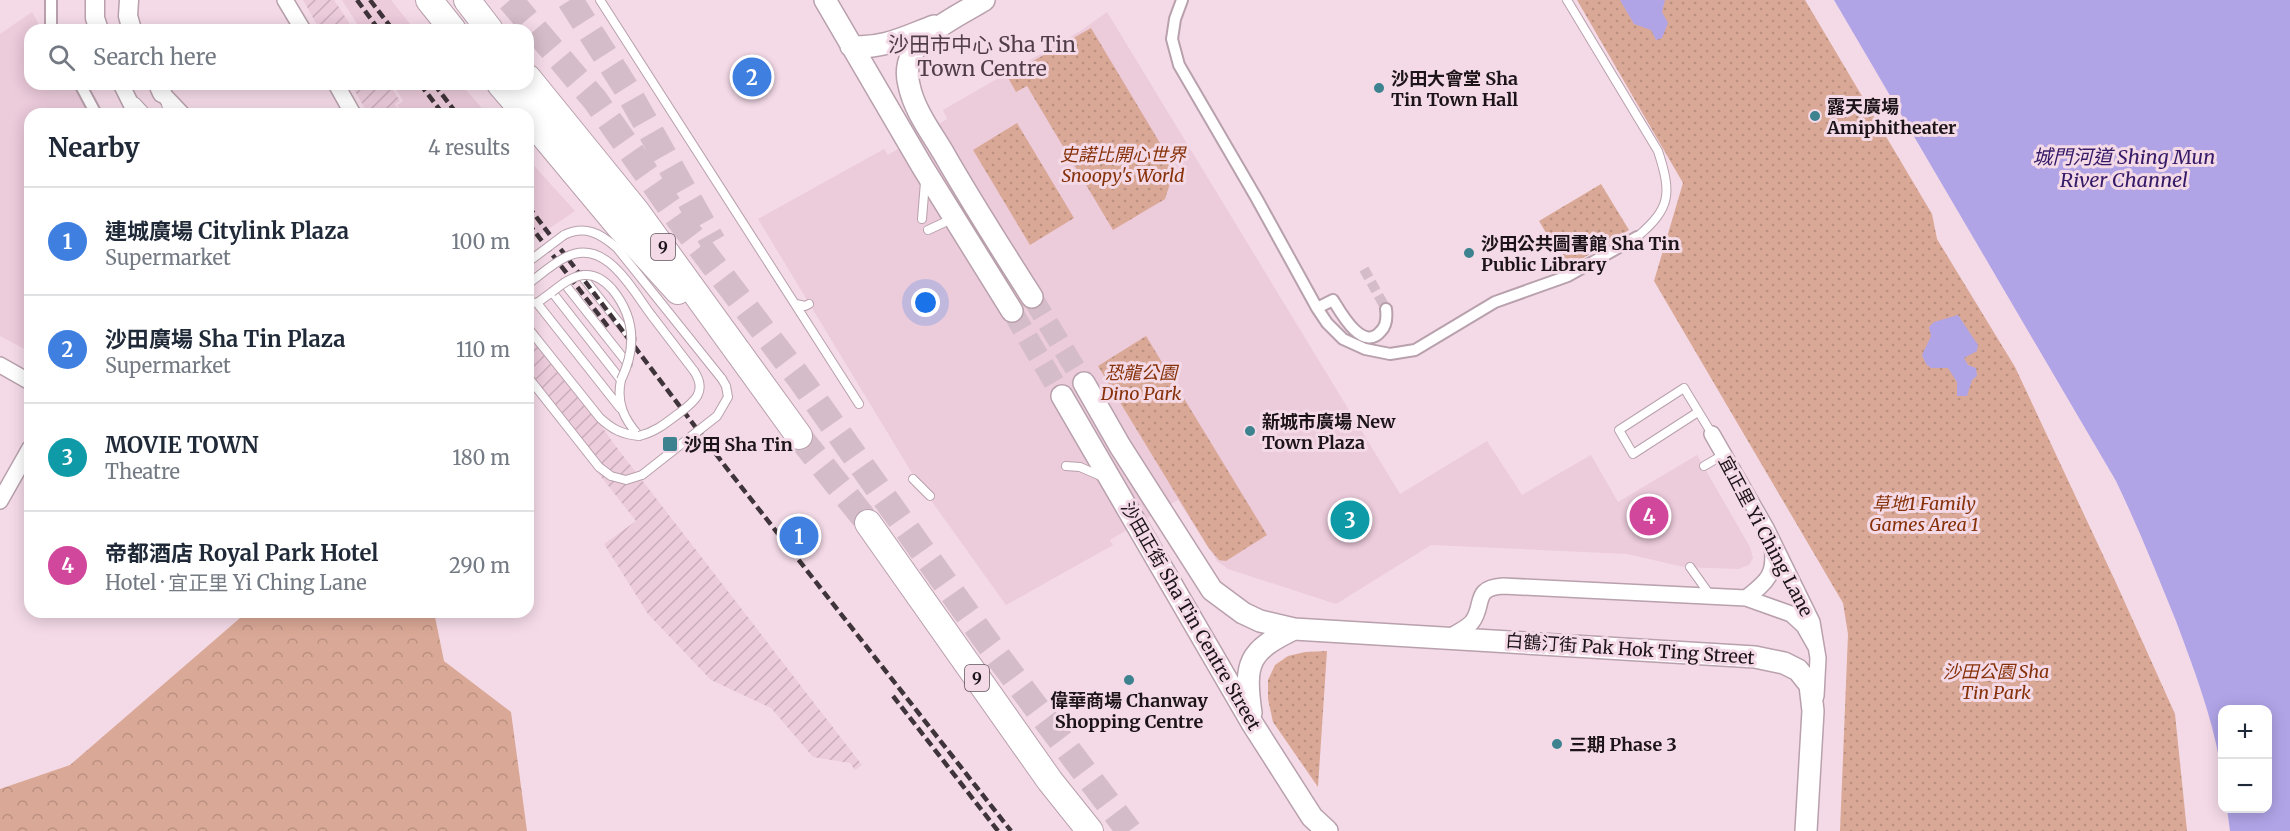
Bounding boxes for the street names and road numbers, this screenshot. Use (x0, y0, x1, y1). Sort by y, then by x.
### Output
road number: 9 (651, 234, 675, 260)
street label: 宜正里 Yi Ching Lane (1714, 452, 1818, 620)
street label: 沙田正街 Sha Tin Centre Street (1116, 498, 1266, 734)
street label: 白鶴汀街 Pak Hok Ting Street (1505, 629, 1755, 669)
road number: 9 (965, 665, 989, 691)

